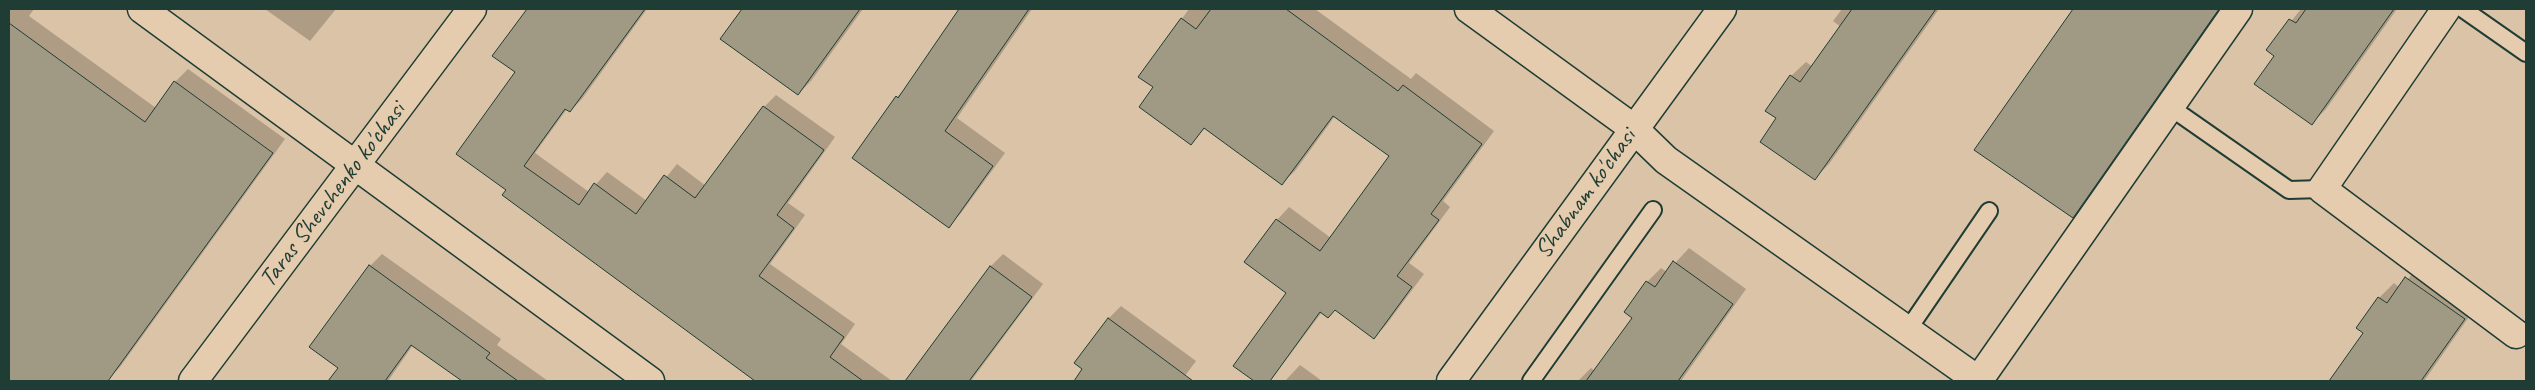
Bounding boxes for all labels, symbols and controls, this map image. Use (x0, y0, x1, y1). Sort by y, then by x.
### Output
street label: Taras Shevchenko ko'chasi (254, 96, 412, 294)
street label: Shabnam ko'chasi (1529, 123, 1643, 265)

